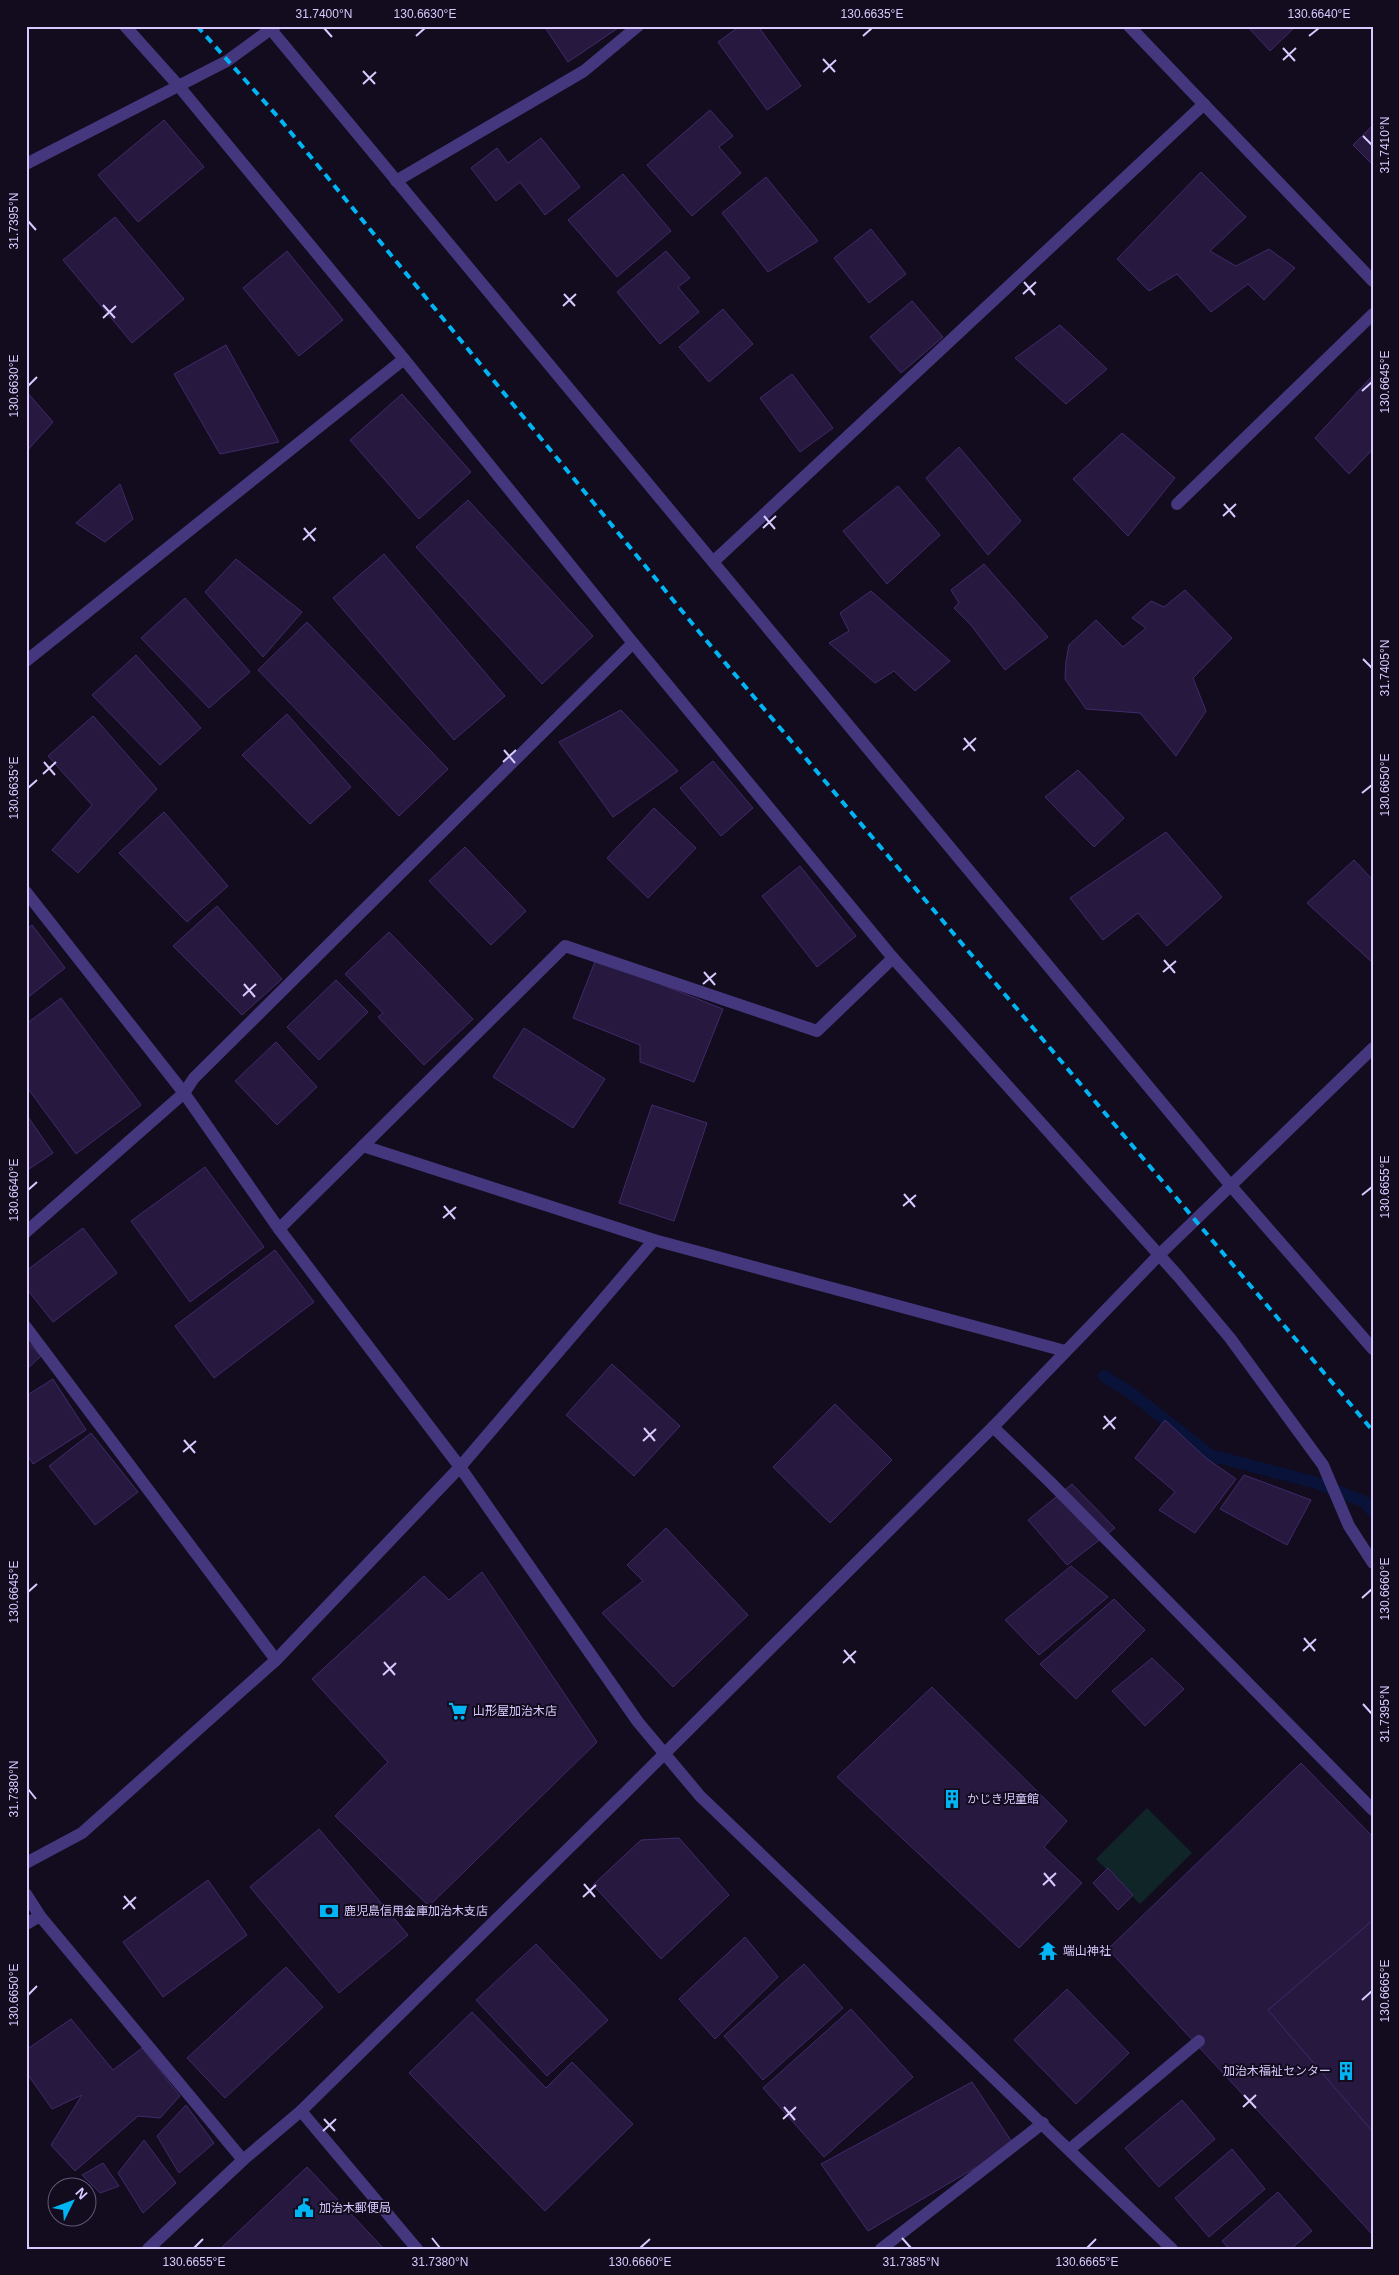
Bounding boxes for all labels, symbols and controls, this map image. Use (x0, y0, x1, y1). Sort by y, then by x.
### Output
text: 31.7400°N (296, 7, 352, 21)
text: 130.6630°E (394, 7, 456, 21)
text: 130.6635°E (841, 7, 903, 21)
text: 130.6640°E (1288, 7, 1350, 21)
text: 31.7410°N (1378, 117, 1392, 173)
text: 31.7395°N (7, 193, 21, 249)
text: 130.6645°E (1378, 351, 1392, 413)
text: 130.6630°E (7, 355, 21, 417)
text: 31.7405°N (1378, 640, 1392, 696)
text: 130.6650°E (1378, 754, 1392, 816)
text: 130.6635°E (7, 757, 21, 819)
text: 130.6655°E (1378, 1156, 1392, 1218)
text: 130.6640°E (7, 1159, 21, 1221)
text: 130.6660°E (1378, 1558, 1392, 1620)
text: 130.6645°E (7, 1561, 21, 1623)
text: 31.7395°N (1378, 1686, 1392, 1742)
supermarket icon: 山形屋加治木店 (447, 1700, 469, 1722)
place label: 山形屋加治木店 (473, 1704, 557, 1718)
text: 31.7380°N (7, 1761, 21, 1817)
building icon: かじき児童館 (941, 1788, 963, 1810)
place label: かじき児童館 (967, 1792, 1039, 1806)
bank icon: 鹿児島信用金庫加治木支店 (318, 1900, 340, 1922)
place label: 鹿児島信用金庫加治木支店 (344, 1904, 488, 1918)
temple icon: 端山神社 (1037, 1940, 1059, 1962)
place label: 端山神社 (1063, 1944, 1111, 1958)
text: 130.6665°E (1378, 1960, 1392, 2022)
text: 130.6650°E (7, 1964, 21, 2026)
building icon: 加治木福祉センター (1335, 2060, 1357, 2082)
place label: 加治木福祉センター (1223, 2064, 1331, 2078)
north arrow (48, 2178, 98, 2228)
text: N (72, 2184, 91, 2202)
public building icon: 加治木郵便局 (293, 2197, 315, 2219)
place label: 加治木郵便局 (319, 2201, 391, 2215)
text: 130.6655°E (163, 2255, 225, 2269)
text: 31.7380°N (412, 2255, 468, 2269)
text: 130.6660°E (609, 2255, 671, 2269)
text: 31.7385°N (883, 2255, 939, 2269)
text: 130.6665°E (1056, 2255, 1118, 2269)

